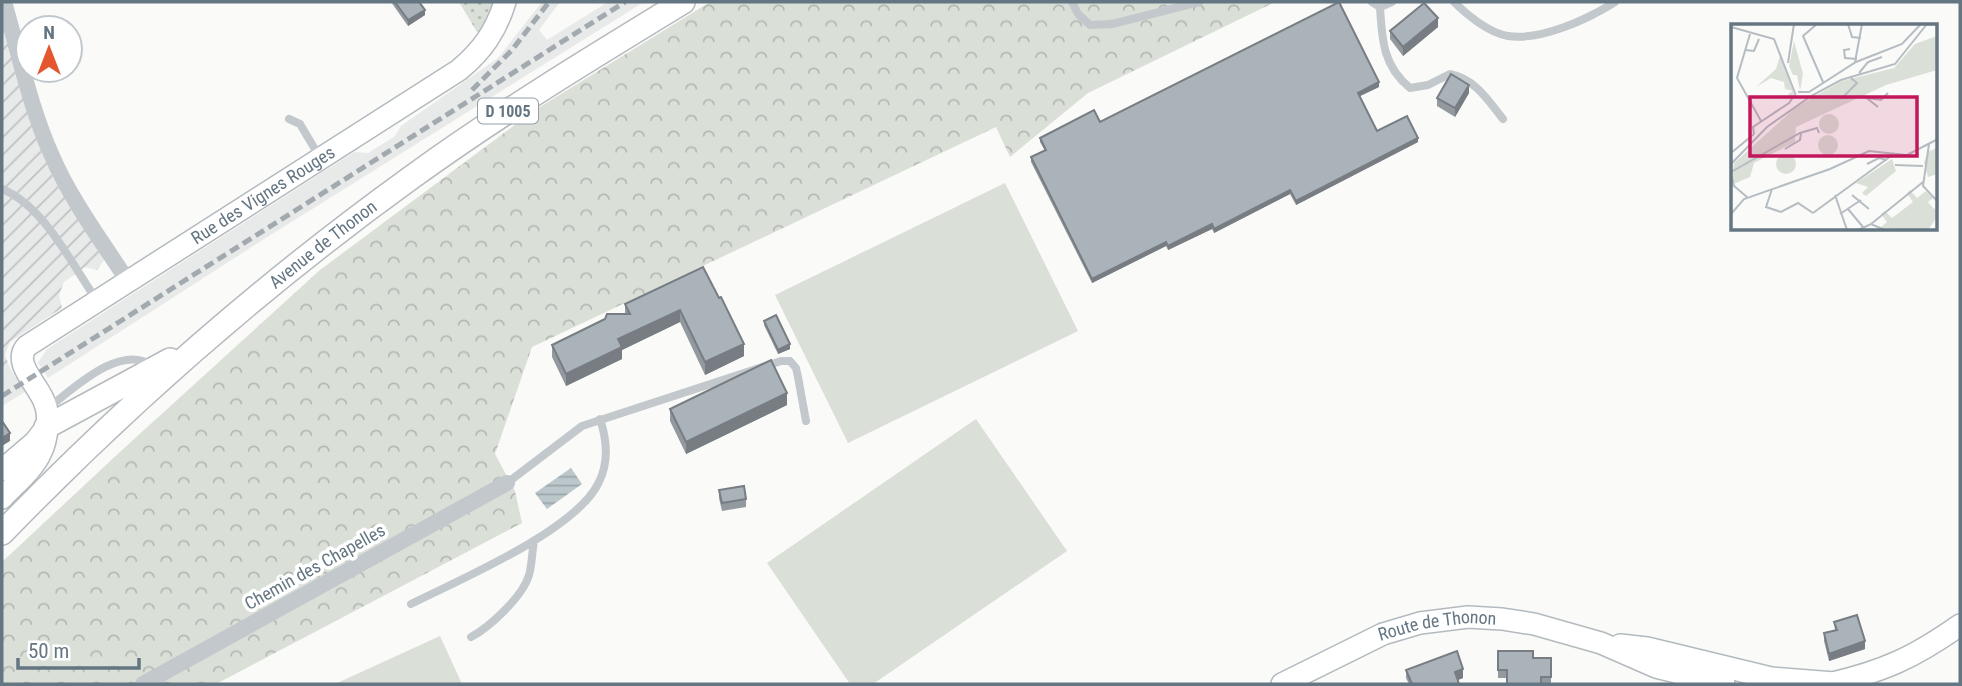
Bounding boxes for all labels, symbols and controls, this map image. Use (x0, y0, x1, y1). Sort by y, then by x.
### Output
north arrow (14, 14, 84, 84)
text: N (43, 21, 55, 44)
inset map (1731, 24, 1938, 231)
road number: D 1005 (478, 99, 538, 124)
street label: Rue des Vignes Rouges (187, 141, 338, 248)
street label: Avenue de Thonon (265, 196, 381, 293)
street label: Chemin des Chapelles (241, 519, 389, 614)
street label: Route de Thonon (1375, 606, 1497, 645)
scale bar (18, 626, 138, 670)
text: 50 m (28, 639, 69, 663)

